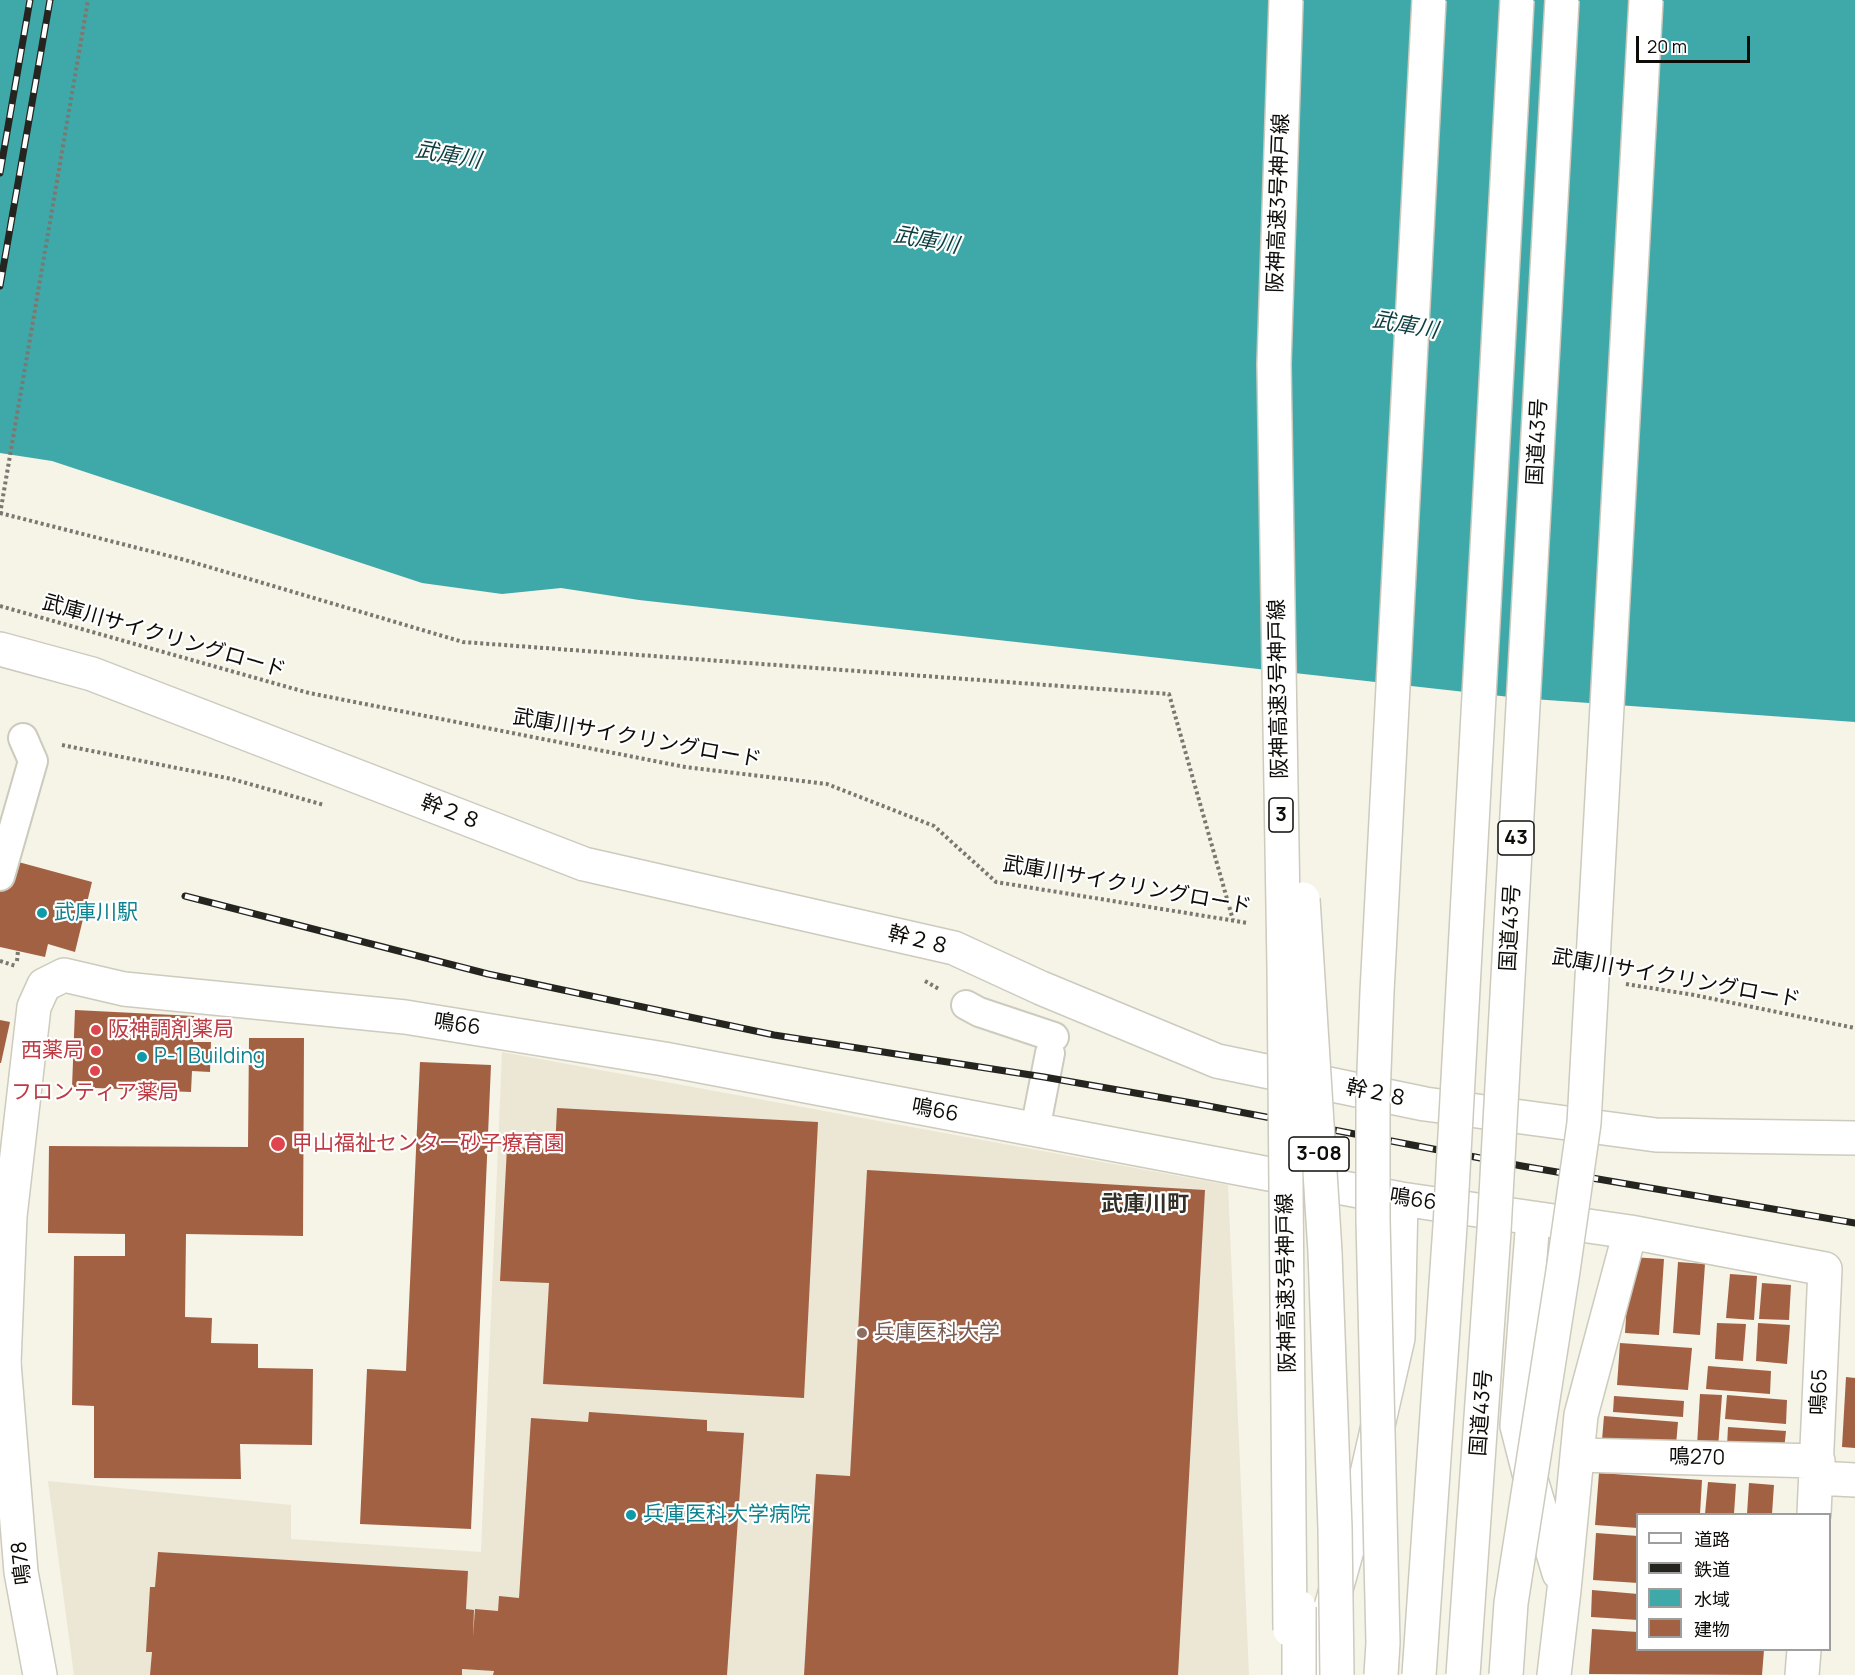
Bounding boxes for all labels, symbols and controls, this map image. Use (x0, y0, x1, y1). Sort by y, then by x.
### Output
scale bar (1639, 24, 1753, 62)
text: 20 m (1647, 34, 1687, 58)
street label: 阪神高速3号神戸線 (1263, 113, 1295, 293)
water label: 武庫川 (413, 137, 483, 175)
water label: 武庫川 (891, 222, 961, 260)
water label: 武庫川 (1370, 307, 1440, 345)
street label: 国道43号 (1523, 398, 1553, 486)
street label: 武庫川サイクリングロード (39, 590, 289, 684)
street label: 阪神高速3号神戸線 (1265, 599, 1293, 779)
street label: 武庫川サイクリングロード (511, 705, 763, 773)
street label: 幹２８ (417, 790, 485, 836)
road number: 3 (1269, 798, 1293, 832)
road number: 43 (1498, 821, 1534, 855)
street label: 武庫川サイクリングロード (1001, 852, 1253, 920)
street label: 国道43号 (1496, 884, 1526, 972)
place label: 武庫川駅 (54, 900, 138, 926)
marker: 武庫川駅 (35, 906, 49, 920)
street label: 幹２８ (885, 921, 953, 961)
street label: 武庫川サイクリングロード (1550, 945, 1802, 1013)
street label: 鳴66 (432, 1009, 482, 1041)
place label: 阪神調剤薬局 (108, 1017, 234, 1043)
marker: 阪神調剤薬局 (89, 1023, 103, 1037)
place label: 西薬局 (21, 1038, 84, 1064)
marker: 西薬局 (89, 1044, 103, 1058)
place label: P-1 Building (154, 1044, 265, 1070)
marker: P-1 Building (135, 1050, 149, 1064)
marker: フロンティア薬局 (88, 1064, 102, 1078)
street label: 幹２８ (1344, 1075, 1410, 1113)
place label: フロンティア薬局 (11, 1080, 179, 1106)
street label: 鳴66 (909, 1094, 961, 1128)
place label: 甲山福祉センター砂子療育園 (292, 1131, 565, 1157)
marker: 甲山福祉センター砂子療育園 (269, 1135, 287, 1153)
road number: 3-08 (1289, 1137, 1349, 1171)
street label: 鳴66 (1388, 1184, 1438, 1216)
district label: 武庫川町 (1101, 1192, 1189, 1218)
street label: 阪神高速3号神戸線 (1273, 1193, 1301, 1373)
place label: 兵庫医科大学 (874, 1320, 1000, 1346)
marker: 兵庫医科大学 (855, 1326, 869, 1340)
street label: 鳴65 (1807, 1368, 1833, 1416)
street label: 国道43号 (1466, 1369, 1498, 1457)
street label: 鳴270 (1669, 1445, 1725, 1471)
place label: 兵庫医科大学病院 (643, 1502, 811, 1528)
marker: 兵庫医科大学病院 (624, 1508, 638, 1522)
legend (1636, 1513, 1831, 1651)
text: 道路 (1694, 1527, 1730, 1551)
street label: 鳴78 (7, 1540, 37, 1586)
text: 鉄道 (1694, 1557, 1730, 1581)
text: 水域 (1694, 1587, 1730, 1611)
text: 建物 (1694, 1617, 1730, 1641)

